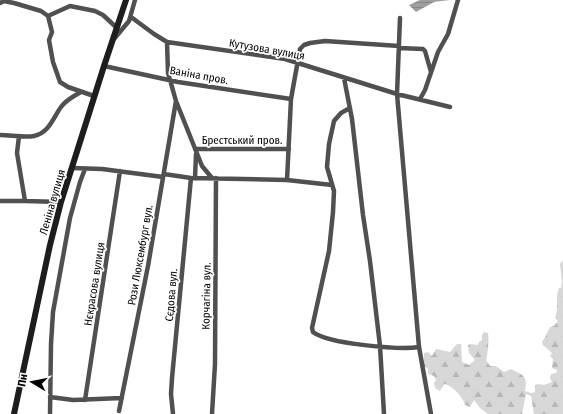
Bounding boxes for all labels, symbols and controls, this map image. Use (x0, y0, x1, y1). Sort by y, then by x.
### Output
street label: Кутузова вулиця (228, 36, 306, 63)
street label: Ваніна пров. (169, 64, 229, 87)
street label: Брестський пров. (202, 134, 282, 147)
street label: Леніна вулиця (37, 168, 68, 236)
street label: Рози Люксембург вул. (125, 204, 156, 306)
street label: Нєкрасова вулиця (81, 241, 108, 327)
street label: Корчагіна вул. (199, 262, 214, 330)
street label: Сєдова вул. (163, 268, 180, 322)
north arrow (12, 362, 52, 402)
text: Пн (15, 373, 30, 388)

